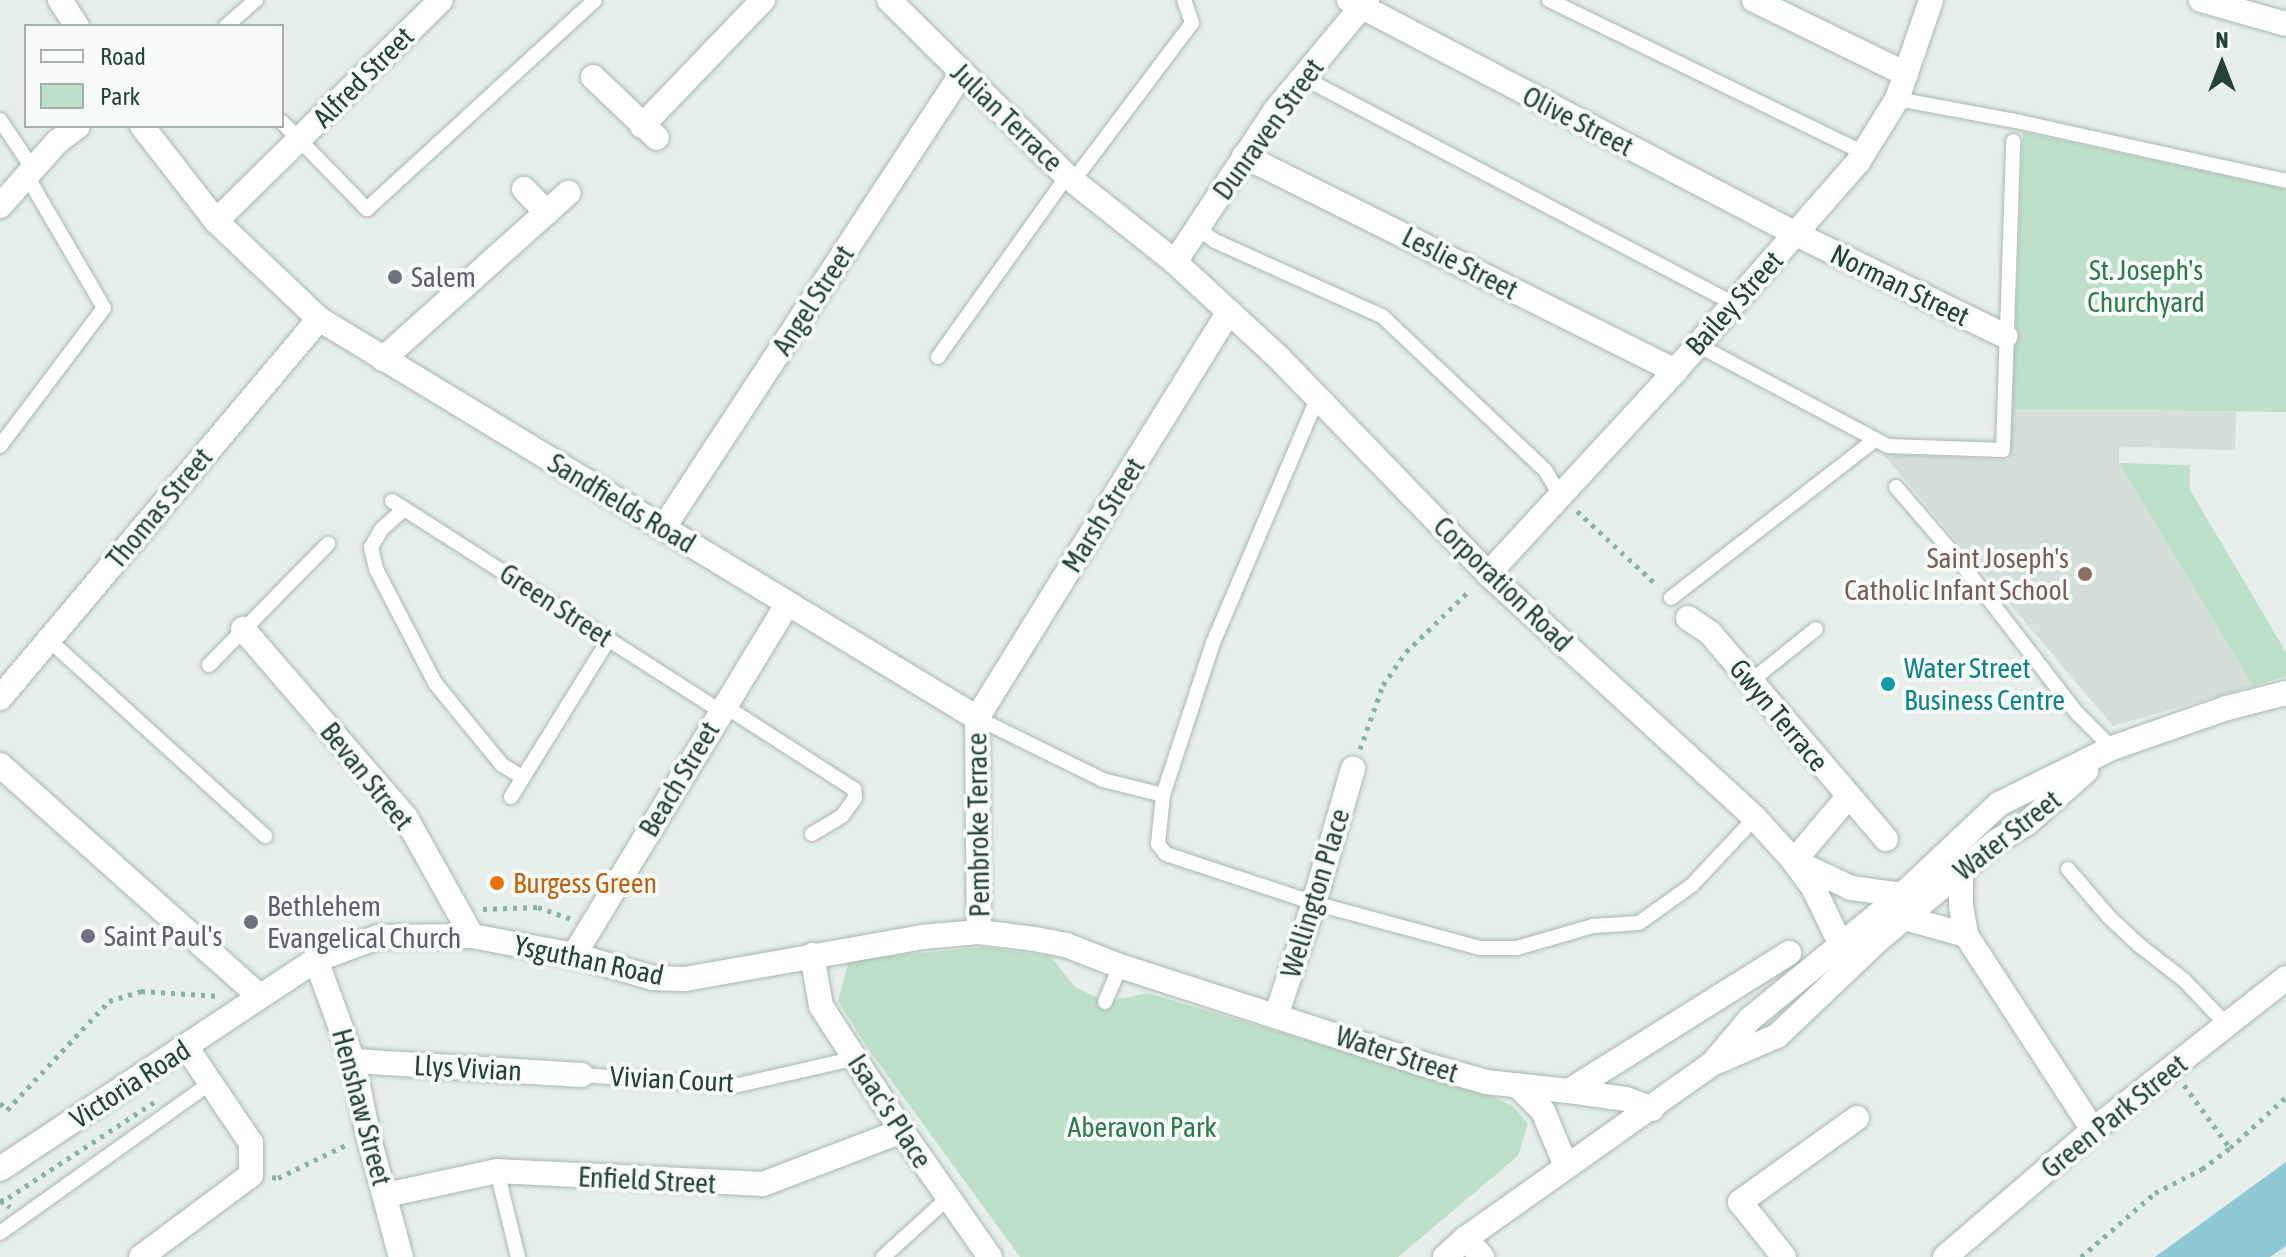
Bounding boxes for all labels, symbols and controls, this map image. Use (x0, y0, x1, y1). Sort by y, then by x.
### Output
street label: Alfred Street (306, 20, 420, 134)
legend (24, 24, 284, 128)
north arrow (2182, 24, 2262, 104)
text: N (2216, 27, 2228, 53)
text: Road (100, 43, 146, 70)
street label: Dunraven Street (1206, 52, 1330, 206)
street label: Julian Terrace (944, 56, 1070, 178)
street label: Olive Street (1517, 79, 1639, 163)
text: Park (100, 83, 140, 110)
street label: Leslie Street (1397, 220, 1523, 306)
street label: Norman Street (1825, 237, 1975, 333)
street label: Angel Street (765, 239, 861, 361)
street label: Bailey Street (1678, 244, 1790, 362)
park label: St. Joseph's Churchyard (2087, 253, 2205, 319)
place label: Salem (411, 260, 476, 294)
marker: Salem (386, 268, 404, 286)
street label: Thomas Street (99, 441, 219, 575)
street label: Sandfields Road (542, 446, 702, 560)
street label: Marsh Street (1055, 451, 1151, 579)
street label: Corporation Road (1427, 509, 1579, 659)
place label: Saint Joseph's Catholic Infant School (1844, 541, 2069, 607)
street label: Green Street (493, 556, 619, 654)
marker: Saint Joseph's Catholic Infant School (2076, 565, 2094, 583)
place label: Water Street Business Centre (1904, 651, 2065, 717)
street label: Gwyn Terrace (1722, 652, 1836, 778)
marker: Water Street Business Centre (1879, 675, 1897, 693)
street label: Bevan Street (313, 715, 421, 837)
street label: Beach Street (632, 715, 726, 843)
street label: Pembroke Terrace (960, 732, 996, 918)
street label: Water Street (1947, 783, 2067, 887)
street label: Wellington Place (1273, 805, 1357, 981)
place label: Burgess Green (513, 866, 657, 900)
marker: Burgess Green (488, 874, 506, 892)
place label: Bethlehem Evangelical Church (267, 889, 461, 955)
marker: Bethlehem Evangelical Church (242, 913, 260, 931)
place label: Saint Paul's (104, 919, 222, 953)
marker: Saint Paul's (79, 927, 97, 945)
street label: Ysguthan Road (511, 928, 667, 992)
street label: Water Street (1332, 1018, 1462, 1090)
street label: Henshaw Street (325, 1025, 399, 1189)
street label: Victoria Road (64, 1033, 196, 1135)
street label: Green Park Street (2034, 1047, 2194, 1185)
street label: Llys Vivian (413, 1048, 523, 1088)
street label: Isaac's Place (841, 1048, 939, 1174)
street label: Vivian Court (609, 1059, 735, 1099)
park label: Aberavon Park (1067, 1110, 1217, 1144)
street label: Enfield Street (577, 1160, 717, 1200)

